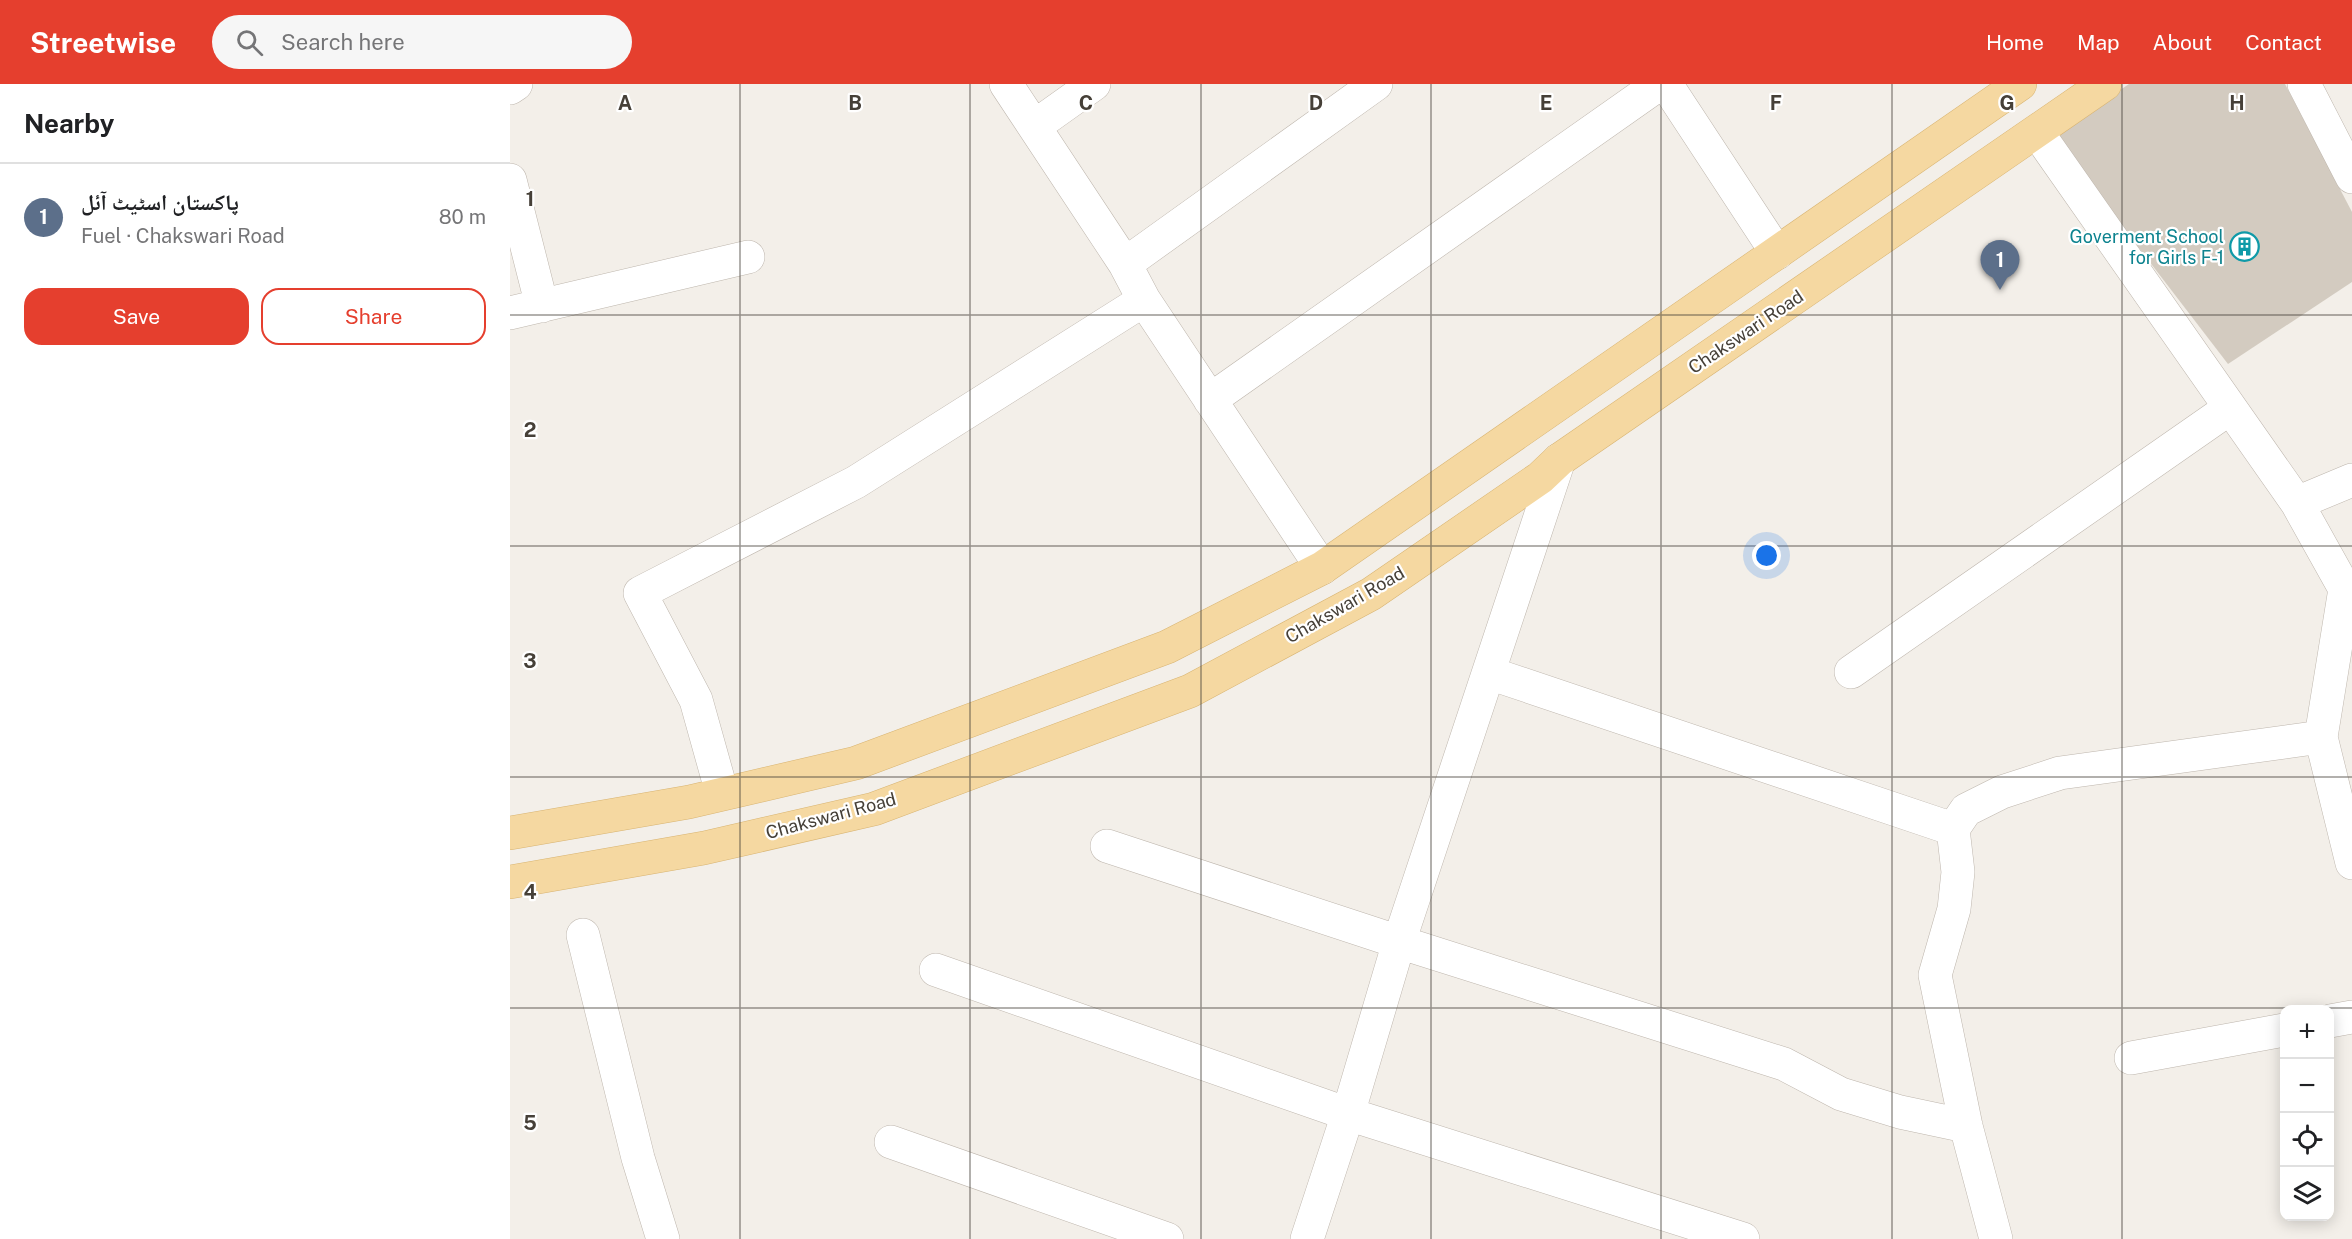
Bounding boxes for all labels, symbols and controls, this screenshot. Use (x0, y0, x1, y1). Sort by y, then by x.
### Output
search box (212, 15, 632, 69)
text: Streetwise (30, 26, 176, 59)
icon: search (233, 26, 266, 59)
text: Search here (281, 29, 405, 55)
text: Home (1986, 30, 2044, 55)
text: Map (2077, 30, 2120, 55)
text: About (2153, 30, 2212, 55)
text: Contact (2245, 30, 2322, 55)
text: A (618, 91, 632, 115)
text: B (848, 91, 862, 115)
text: C (1079, 91, 1093, 115)
text: D (1309, 91, 1323, 115)
text: E (1540, 91, 1552, 115)
text: F (1770, 91, 1782, 115)
text: G (1999, 91, 2015, 115)
text: H (2229, 91, 2245, 115)
text: Nearby (24, 108, 114, 139)
text: 1 (526, 187, 534, 211)
text: پاکستان اسٹیٹ آئل (81, 189, 239, 215)
text: 1 (39, 205, 48, 229)
text: 80 m (439, 205, 486, 229)
text: Fuel · Chakswari Road (81, 224, 285, 248)
place label: Goverment School for Girls F-1 (2070, 226, 2224, 268)
building icon: Goverment School for Girls F-1 (2229, 231, 2261, 263)
pin: 1 (1980, 240, 2020, 290)
street label: Chakswari Road (1684, 285, 1807, 378)
button: Save (24, 288, 249, 345)
button: Share (261, 288, 486, 345)
text: 2 (524, 418, 536, 442)
your location (1752, 541, 1781, 570)
street label: Chakswari Road (1281, 562, 1408, 647)
text: 3 (523, 649, 537, 673)
street label: Chakswari Road (763, 788, 898, 843)
text: 4 (523, 880, 537, 904)
map controls (2280, 1005, 2334, 1221)
button: + (2280, 1005, 2334, 1059)
button: − (2280, 1059, 2334, 1113)
text: 5 (523, 1111, 537, 1135)
button: locate (2280, 1113, 2334, 1167)
button: layers (2280, 1167, 2334, 1221)

